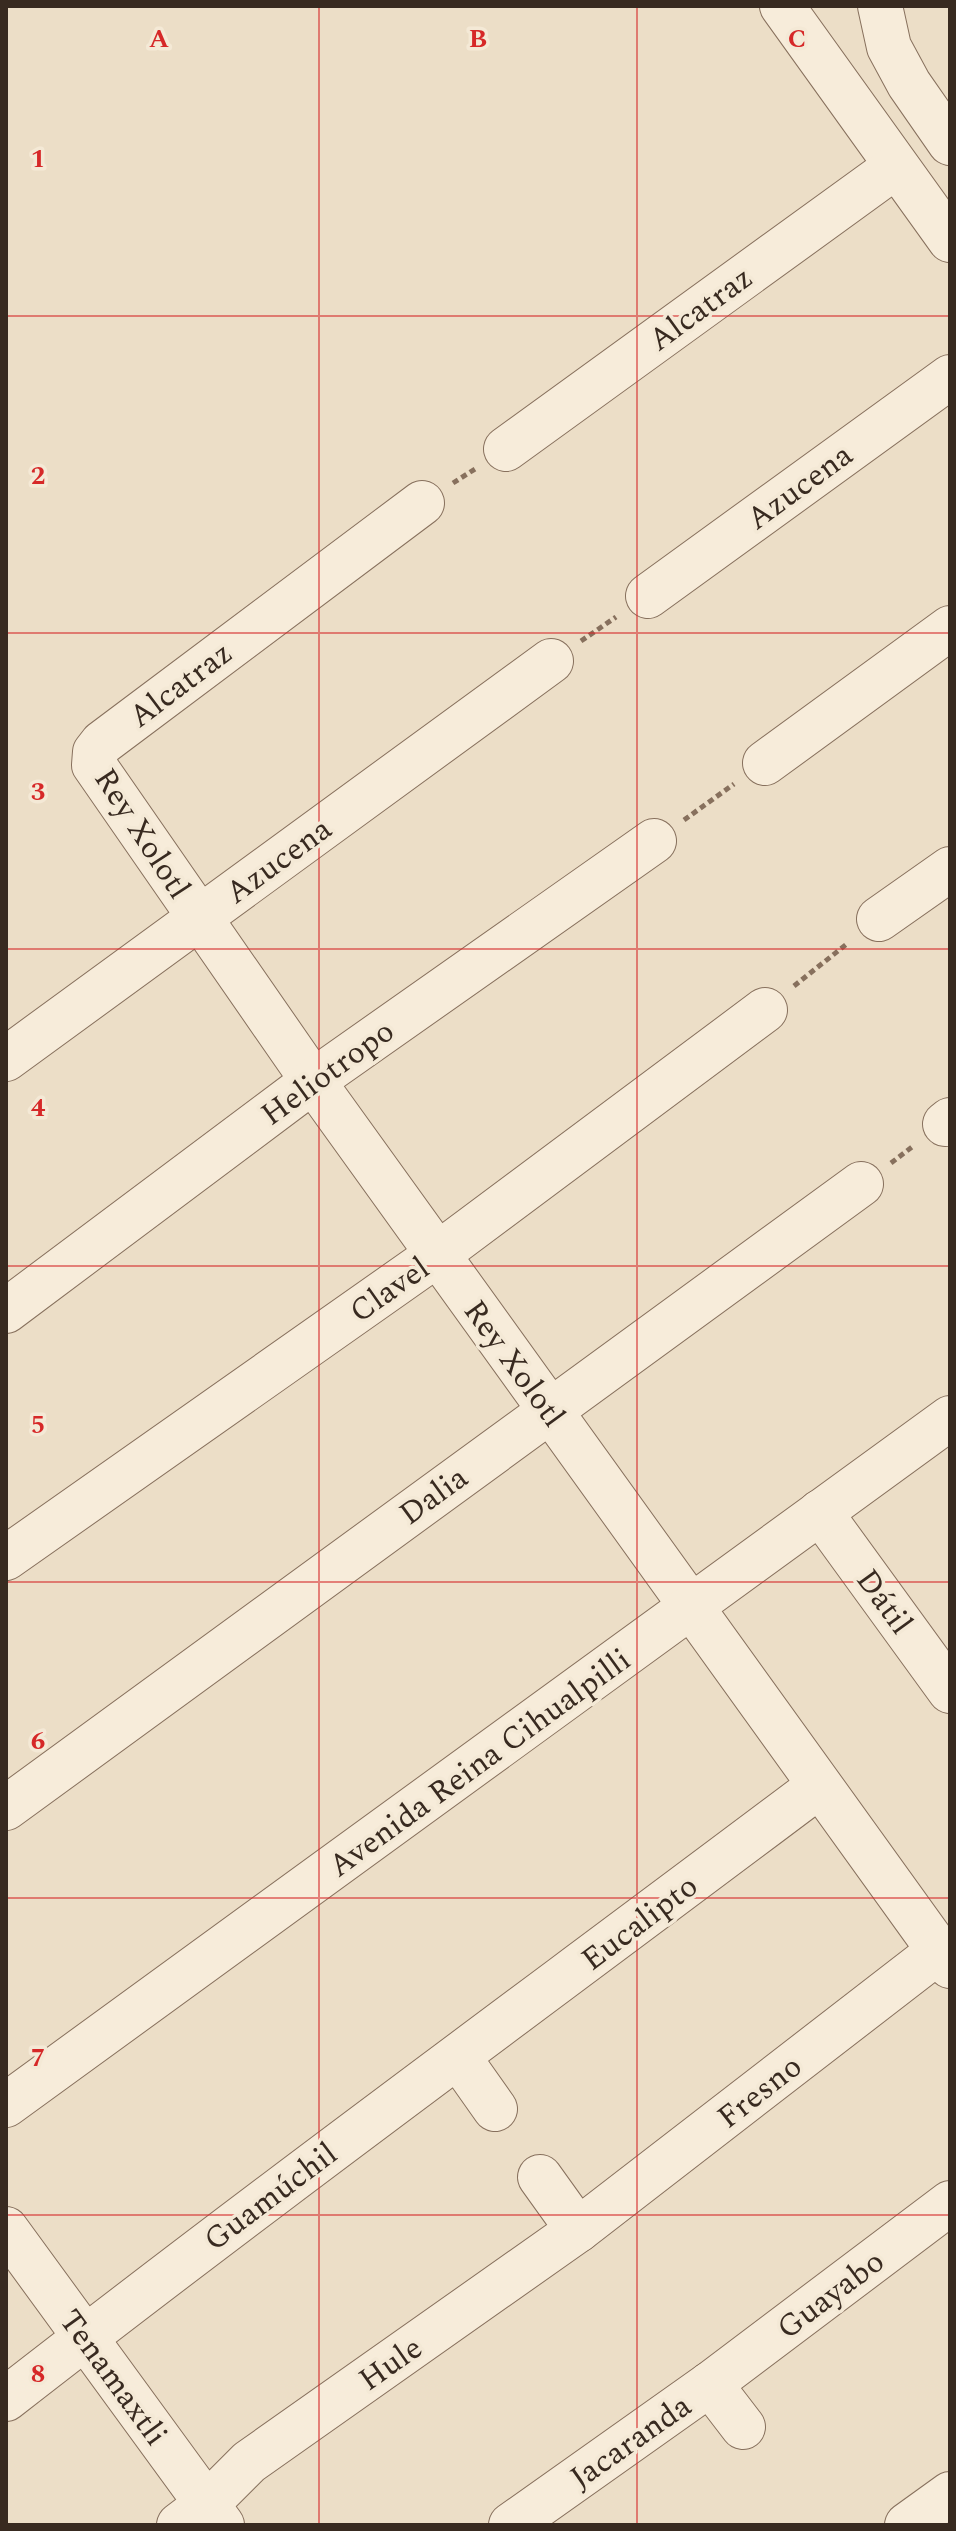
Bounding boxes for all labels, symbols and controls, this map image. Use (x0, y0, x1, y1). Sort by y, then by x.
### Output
text: A (149, 19, 169, 59)
text: B (469, 19, 487, 59)
text: C (788, 19, 806, 59)
text: 1 (31, 139, 45, 179)
street label: Alcatraz (638, 254, 764, 364)
street label: Azucena (736, 431, 864, 543)
text: 2 (31, 456, 45, 496)
street label: Alcatraz (118, 630, 243, 741)
street label: Rey Xolotl (81, 759, 203, 909)
text: 3 (31, 772, 45, 812)
street label: Azucena (215, 805, 343, 917)
street label: Heliotropo (251, 1008, 405, 1139)
text: 4 (31, 1088, 46, 1128)
street label: Clavel (340, 1245, 440, 1336)
street label: Rey Xolotl (451, 1290, 577, 1438)
text: 5 (31, 1405, 45, 1445)
street label: Dalia (389, 1454, 479, 1538)
street label: Dátil (843, 1559, 925, 1645)
street label: Avenida Reina Cihualpilli (318, 1636, 642, 1890)
text: 6 (31, 1721, 45, 1761)
street label: Eucalipto (571, 1863, 709, 1984)
text: 7 (31, 2038, 45, 2078)
street label: Fresno (707, 2043, 813, 2141)
street label: Guamúchil (194, 2130, 348, 2264)
street label: Guayabo (767, 2238, 895, 2352)
street label: Tenamaxtli (46, 2299, 179, 2457)
street label: Hule (349, 2324, 433, 2404)
text: 8 (31, 2354, 45, 2394)
street label: Jacaranda (560, 2382, 702, 2502)

